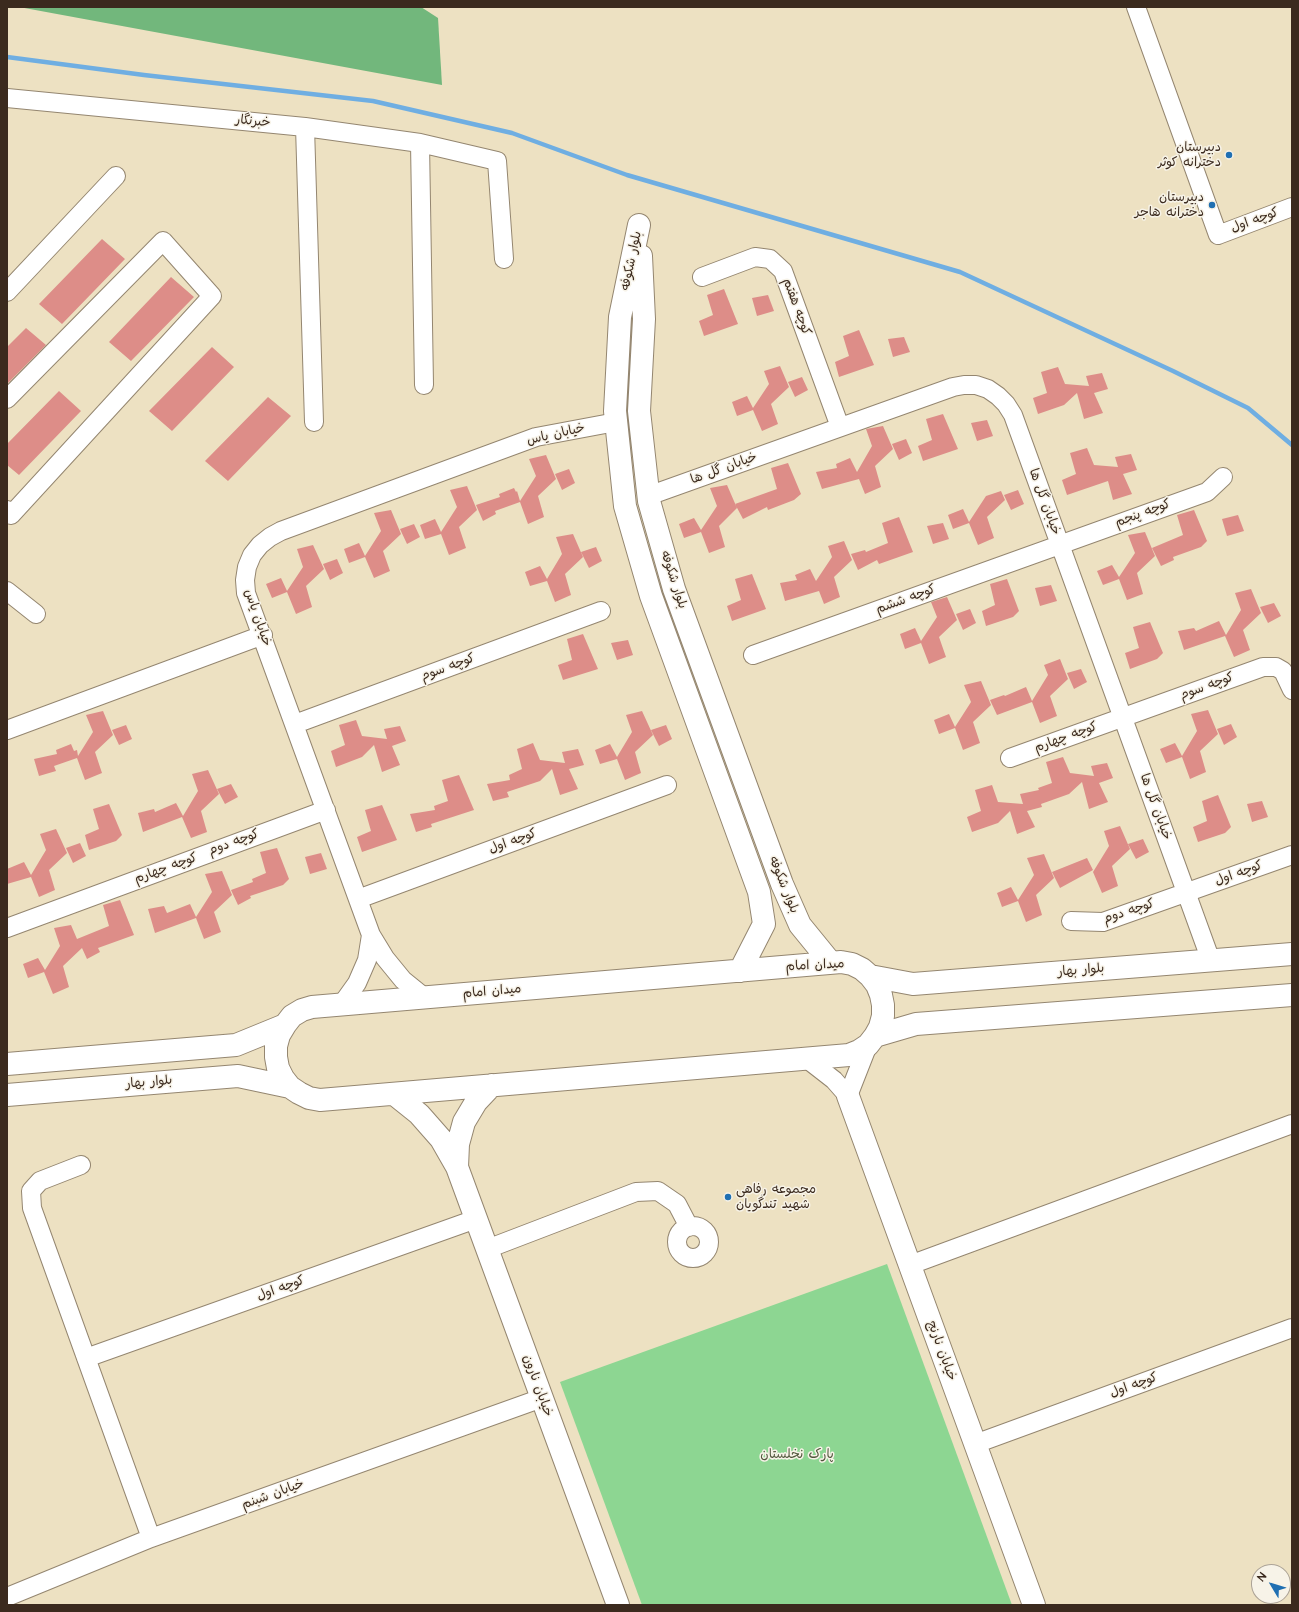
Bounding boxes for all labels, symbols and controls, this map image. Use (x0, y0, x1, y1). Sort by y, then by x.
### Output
street label: خبرنگار (235, 112, 271, 132)
place label: دبیرستان دخترانه کوثر (1158, 140, 1221, 171)
marker: دبیرستان دخترانه کوثر (1224, 150, 1234, 160)
place label: دبیرستان دخترانه هاجر (1134, 190, 1204, 221)
marker: دبیرستان دخترانه هاجر (1207, 200, 1217, 210)
street label: کوچه اول (1229, 205, 1281, 237)
street label: بلوار شکوفه (618, 230, 646, 292)
street label: کوچه هفتم (778, 276, 814, 338)
street label: خیابان یاس (525, 421, 587, 449)
street label: خیابان گل ها (689, 450, 759, 488)
street label: خیابان گل ها (1025, 467, 1063, 537)
street label: کوچه پنجم (1113, 497, 1173, 531)
street label: بلوار شکوفه (656, 549, 690, 611)
street label: کوچه ششم (874, 582, 938, 618)
street label: خیابان یاس (240, 587, 274, 649)
street label: کوچه سوم (419, 651, 477, 685)
street label: کوچه سوم (1178, 670, 1236, 704)
street label: کوچه چهارم (1032, 719, 1100, 757)
street label: خیابان گل ها (1136, 772, 1174, 842)
street label: کوچه اول (487, 826, 539, 858)
street label: کوچه دوم (207, 827, 261, 859)
street label: کوچه چهارم (132, 850, 200, 888)
street label: بلوار شکوفه (765, 854, 801, 916)
street label: کوچه اول (1213, 858, 1265, 890)
street label: کوچه دوم (1101, 896, 1157, 928)
street label: میدان امام (785, 957, 845, 975)
street label: بلوار بهار (1057, 961, 1105, 981)
street label: میدان امام (462, 982, 522, 1002)
street label: بلوار بهار (125, 1073, 173, 1093)
place label: مجموعه رفاهی شهید تندگویان (736, 1182, 816, 1213)
marker: مجموعه رفاهی شهید تندگویان (723, 1192, 733, 1202)
street label: کوچه اول (255, 1273, 307, 1305)
street label: خیابان نارنج (923, 1319, 959, 1383)
street label: خیابان نارون (519, 1353, 555, 1419)
street label: کوچه اول (1108, 1370, 1160, 1402)
park label: پارک نخلستان (760, 1447, 834, 1463)
street label: خیابان شبنم (240, 1477, 306, 1513)
north arrow (1251, 1564, 1291, 1604)
text: N (1254, 1570, 1270, 1584)

